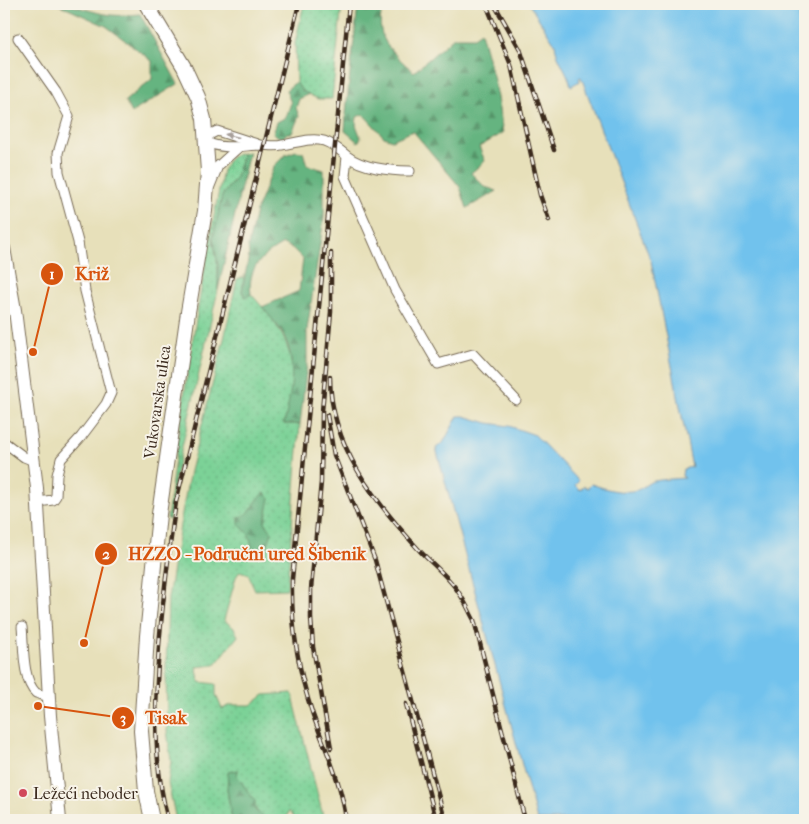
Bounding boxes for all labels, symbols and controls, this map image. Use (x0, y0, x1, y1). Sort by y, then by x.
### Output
one-way arrow (225, 132, 240, 140)
callout: Križ (40, 258, 119, 291)
text: Križ (75, 264, 109, 285)
text: 1 (49, 265, 55, 283)
street label: Vukovarska ulica (139, 343, 174, 461)
callout: HZZO - Područni ured Šibenik (93, 537, 376, 570)
text: HZZO - Područni ured Šibenik (128, 542, 367, 565)
text: 2 (102, 545, 110, 563)
callout: Tisak (111, 702, 197, 735)
text: Tisak (144, 708, 187, 729)
text: 3 (120, 709, 126, 727)
place label: Ležeći neboder (33, 784, 138, 803)
marker: Ležeći neboder (17, 787, 29, 799)

